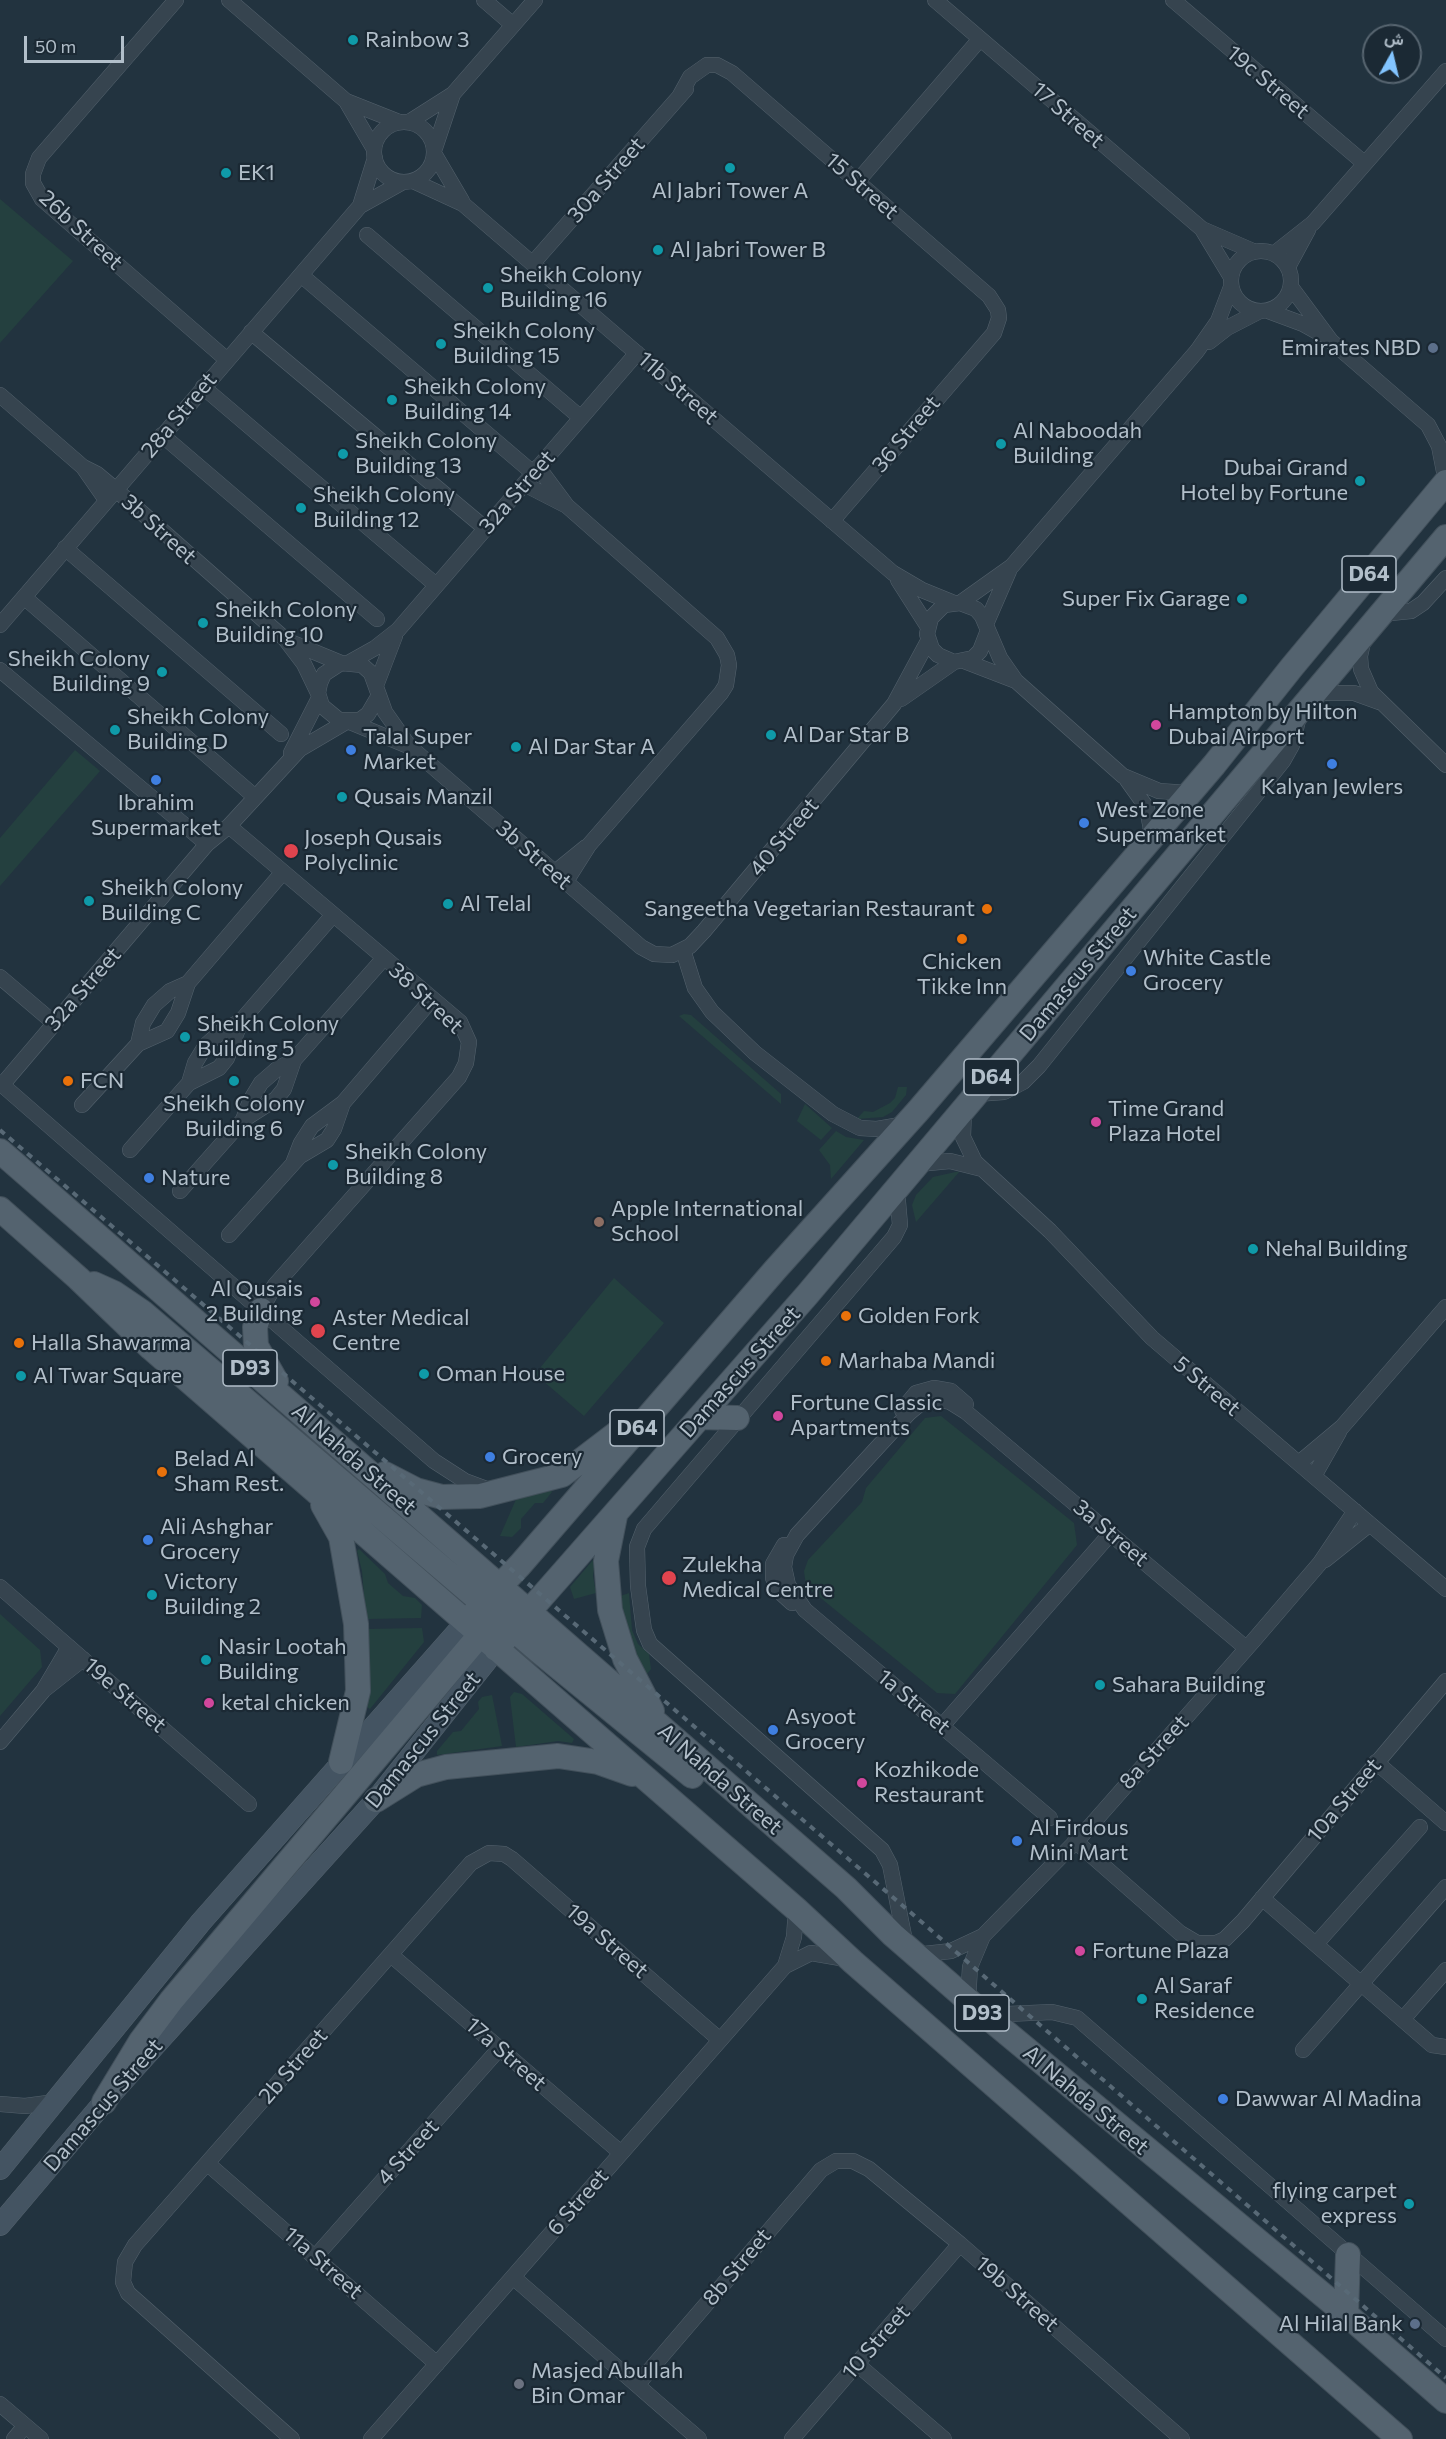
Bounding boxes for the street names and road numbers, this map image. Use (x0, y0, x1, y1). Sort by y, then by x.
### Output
street label: 19c Street (1221, 40, 1315, 124)
street label: 17 Street (1026, 76, 1110, 154)
street label: 30a Street (562, 132, 650, 228)
street label: 15 Street (820, 147, 904, 225)
street label: 26b Street (34, 185, 128, 275)
street label: 11b Street (632, 346, 724, 430)
street label: 28a Street (136, 367, 222, 463)
street label: 36 Street (866, 390, 946, 478)
street label: 32a Street (473, 445, 561, 539)
street label: 3b Street (116, 488, 202, 570)
road number: D64 (1342, 556, 1396, 592)
street label: 40 Street (744, 793, 824, 881)
street label: 3b Street (491, 815, 577, 895)
street label: Damascus Street (1014, 901, 1142, 1047)
street label: 32a Street (39, 942, 127, 1036)
street label: 38 Street (383, 957, 469, 1039)
road number: D64 (964, 1059, 1018, 1095)
street label: Damascus Street (674, 1301, 806, 1443)
road number: D93 (223, 1350, 277, 1386)
street label: 5 Street (1168, 1350, 1246, 1422)
street label: Al Nahda Street (286, 1398, 422, 1520)
road number: D64 (610, 1410, 664, 1446)
street label: 3a Street (1068, 1494, 1154, 1572)
street label: 19e Street (78, 1652, 172, 1738)
street label: 1a Street (872, 1664, 956, 1740)
street label: Damascus Street (360, 1666, 486, 1814)
street label: 8a Street (1114, 1709, 1194, 1795)
street label: Al Nahda Street (652, 1718, 788, 1840)
street label: 10a Street (1301, 1753, 1387, 1847)
street label: 19a Street (560, 1898, 654, 1984)
road number: D93 (955, 1995, 1009, 2031)
street label: 17a Street (460, 2012, 552, 2096)
street label: 2b Street (253, 2023, 333, 2109)
street label: Damascus Street (38, 2033, 168, 2177)
street label: Al Nahda Street (1018, 2040, 1154, 2160)
street label: 4 Street (372, 2114, 444, 2190)
street label: 6 Street (542, 2163, 614, 2241)
street label: 11a Street (278, 2221, 368, 2305)
street label: 8b Street (697, 2223, 777, 2311)
street label: 19b Street (970, 2251, 1064, 2337)
street label: 10 Street (836, 2299, 916, 2385)

